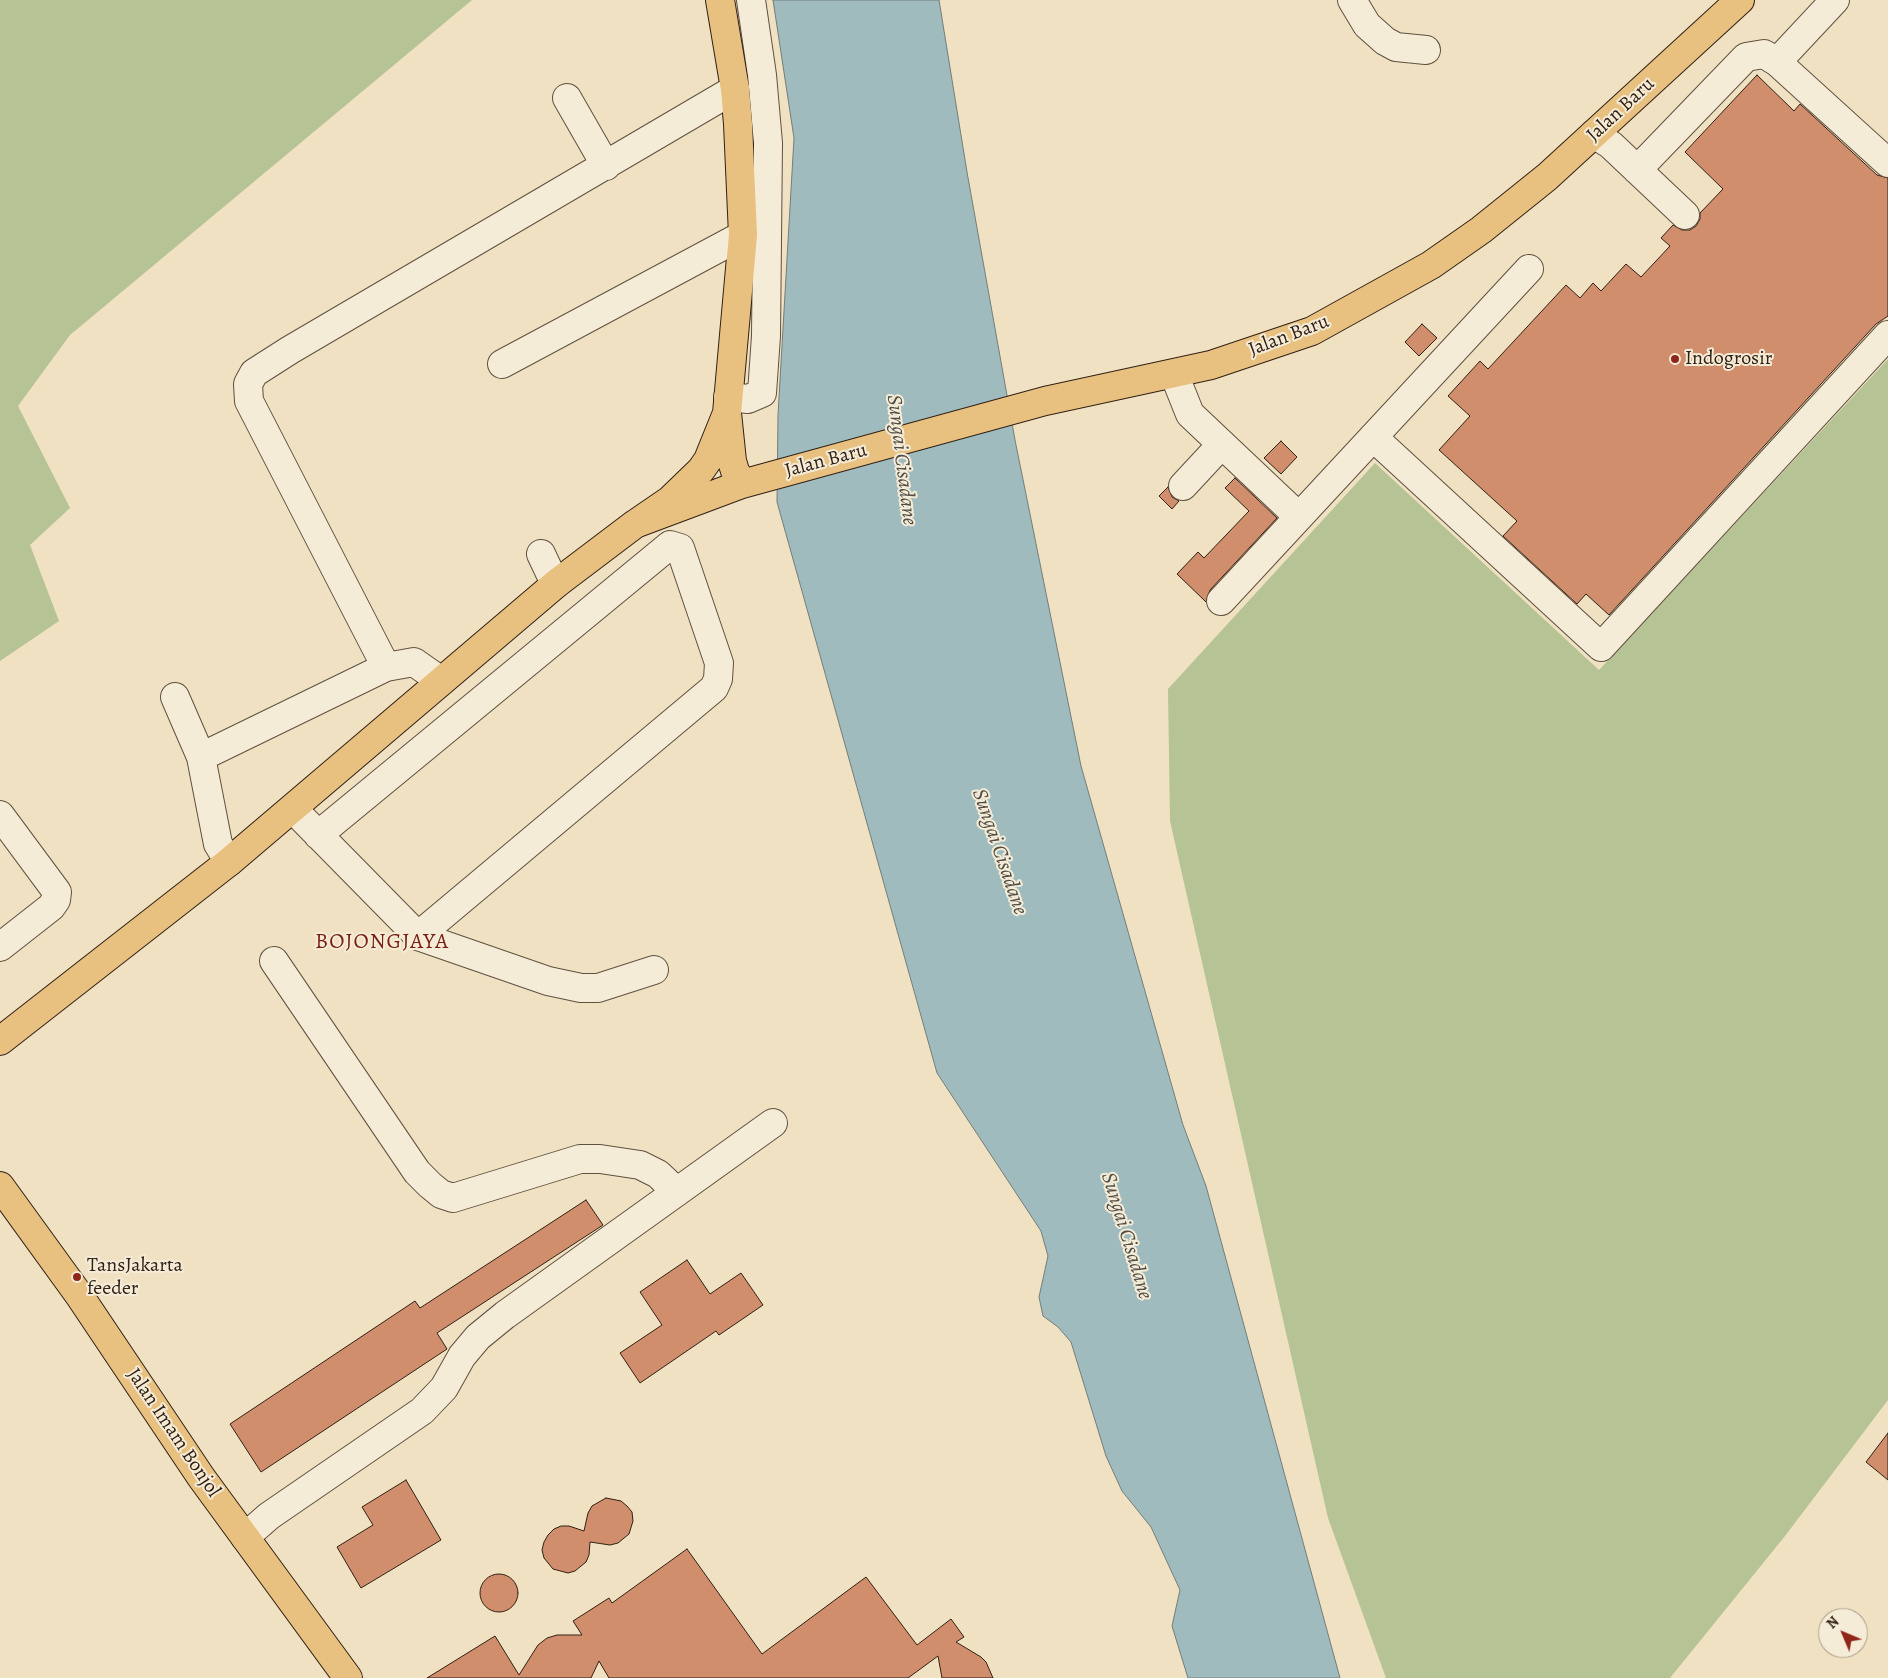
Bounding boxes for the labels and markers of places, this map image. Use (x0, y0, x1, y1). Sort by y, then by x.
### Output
place label: Indogrosir (1685, 347, 1772, 371)
marker: Indogrosir (1669, 353, 1681, 365)
place label: TansJakarta feeder (87, 1254, 183, 1301)
marker: TansJakarta feeder (71, 1271, 83, 1283)

